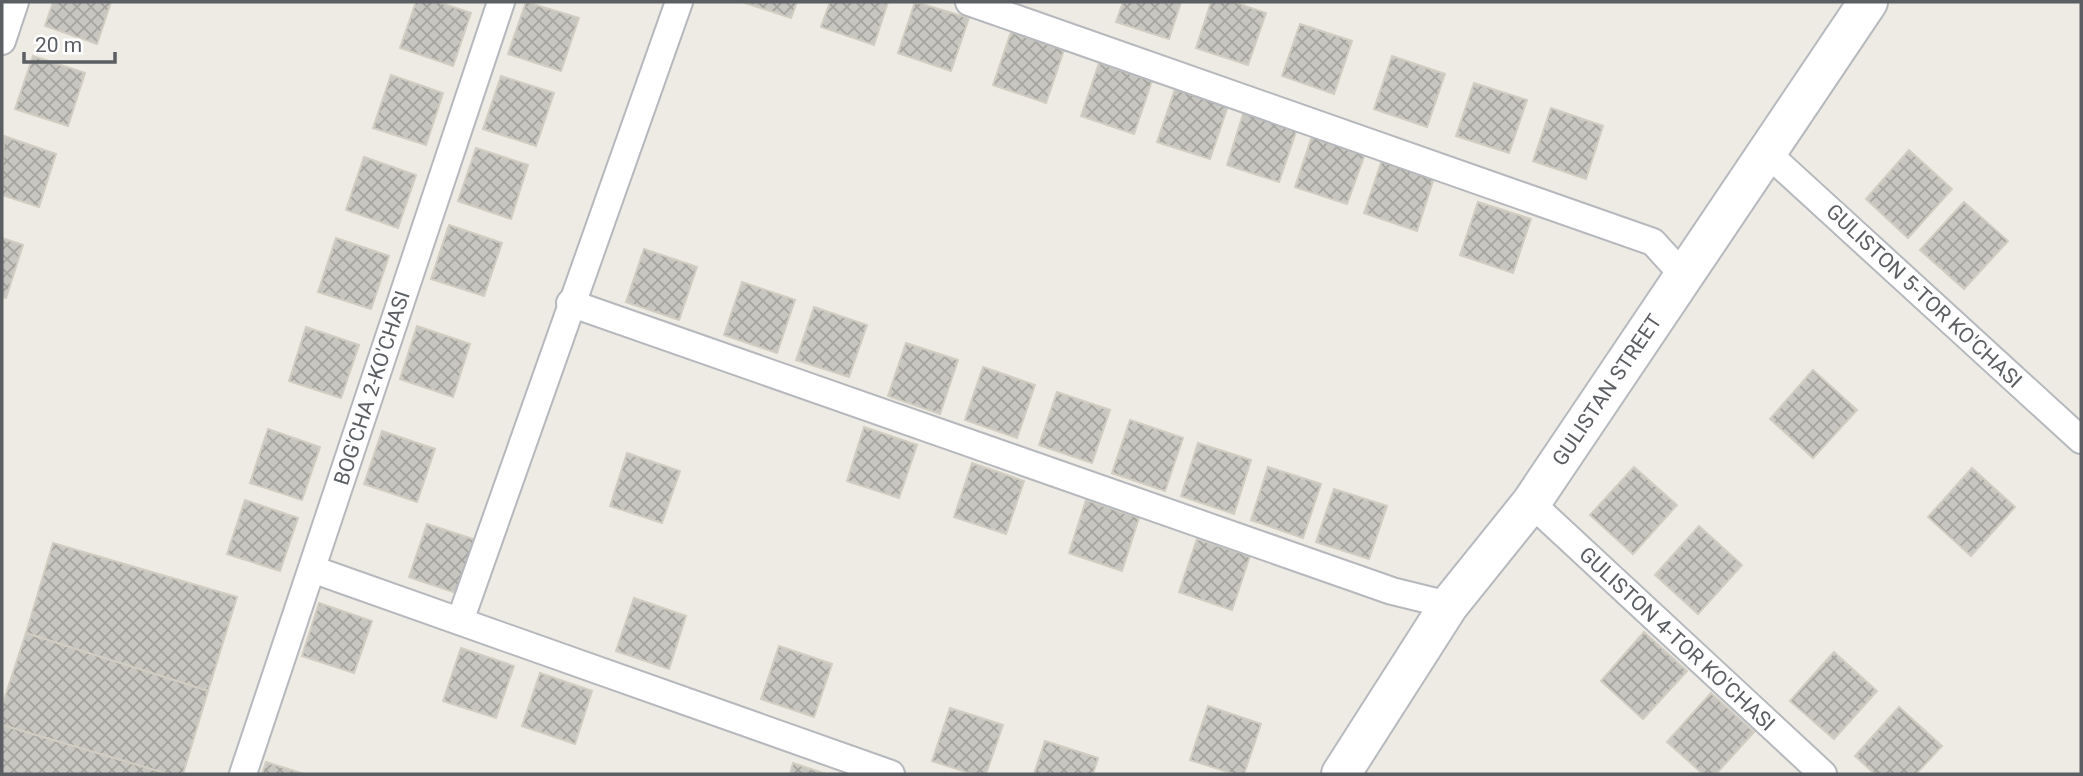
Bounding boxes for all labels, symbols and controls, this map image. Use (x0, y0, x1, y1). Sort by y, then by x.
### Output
scale bar (24, 21, 116, 65)
text: 20 m (35, 33, 82, 57)
street label: GULISTON 5-TOR KO'CHASI (1821, 199, 2027, 393)
street label: BOG'CHA 2-KO'CHASI (329, 288, 415, 488)
street label: GULISTAN STREET (1547, 309, 1667, 470)
street label: GULISTON 4-TOR KO'CHASI (1574, 542, 1780, 736)

